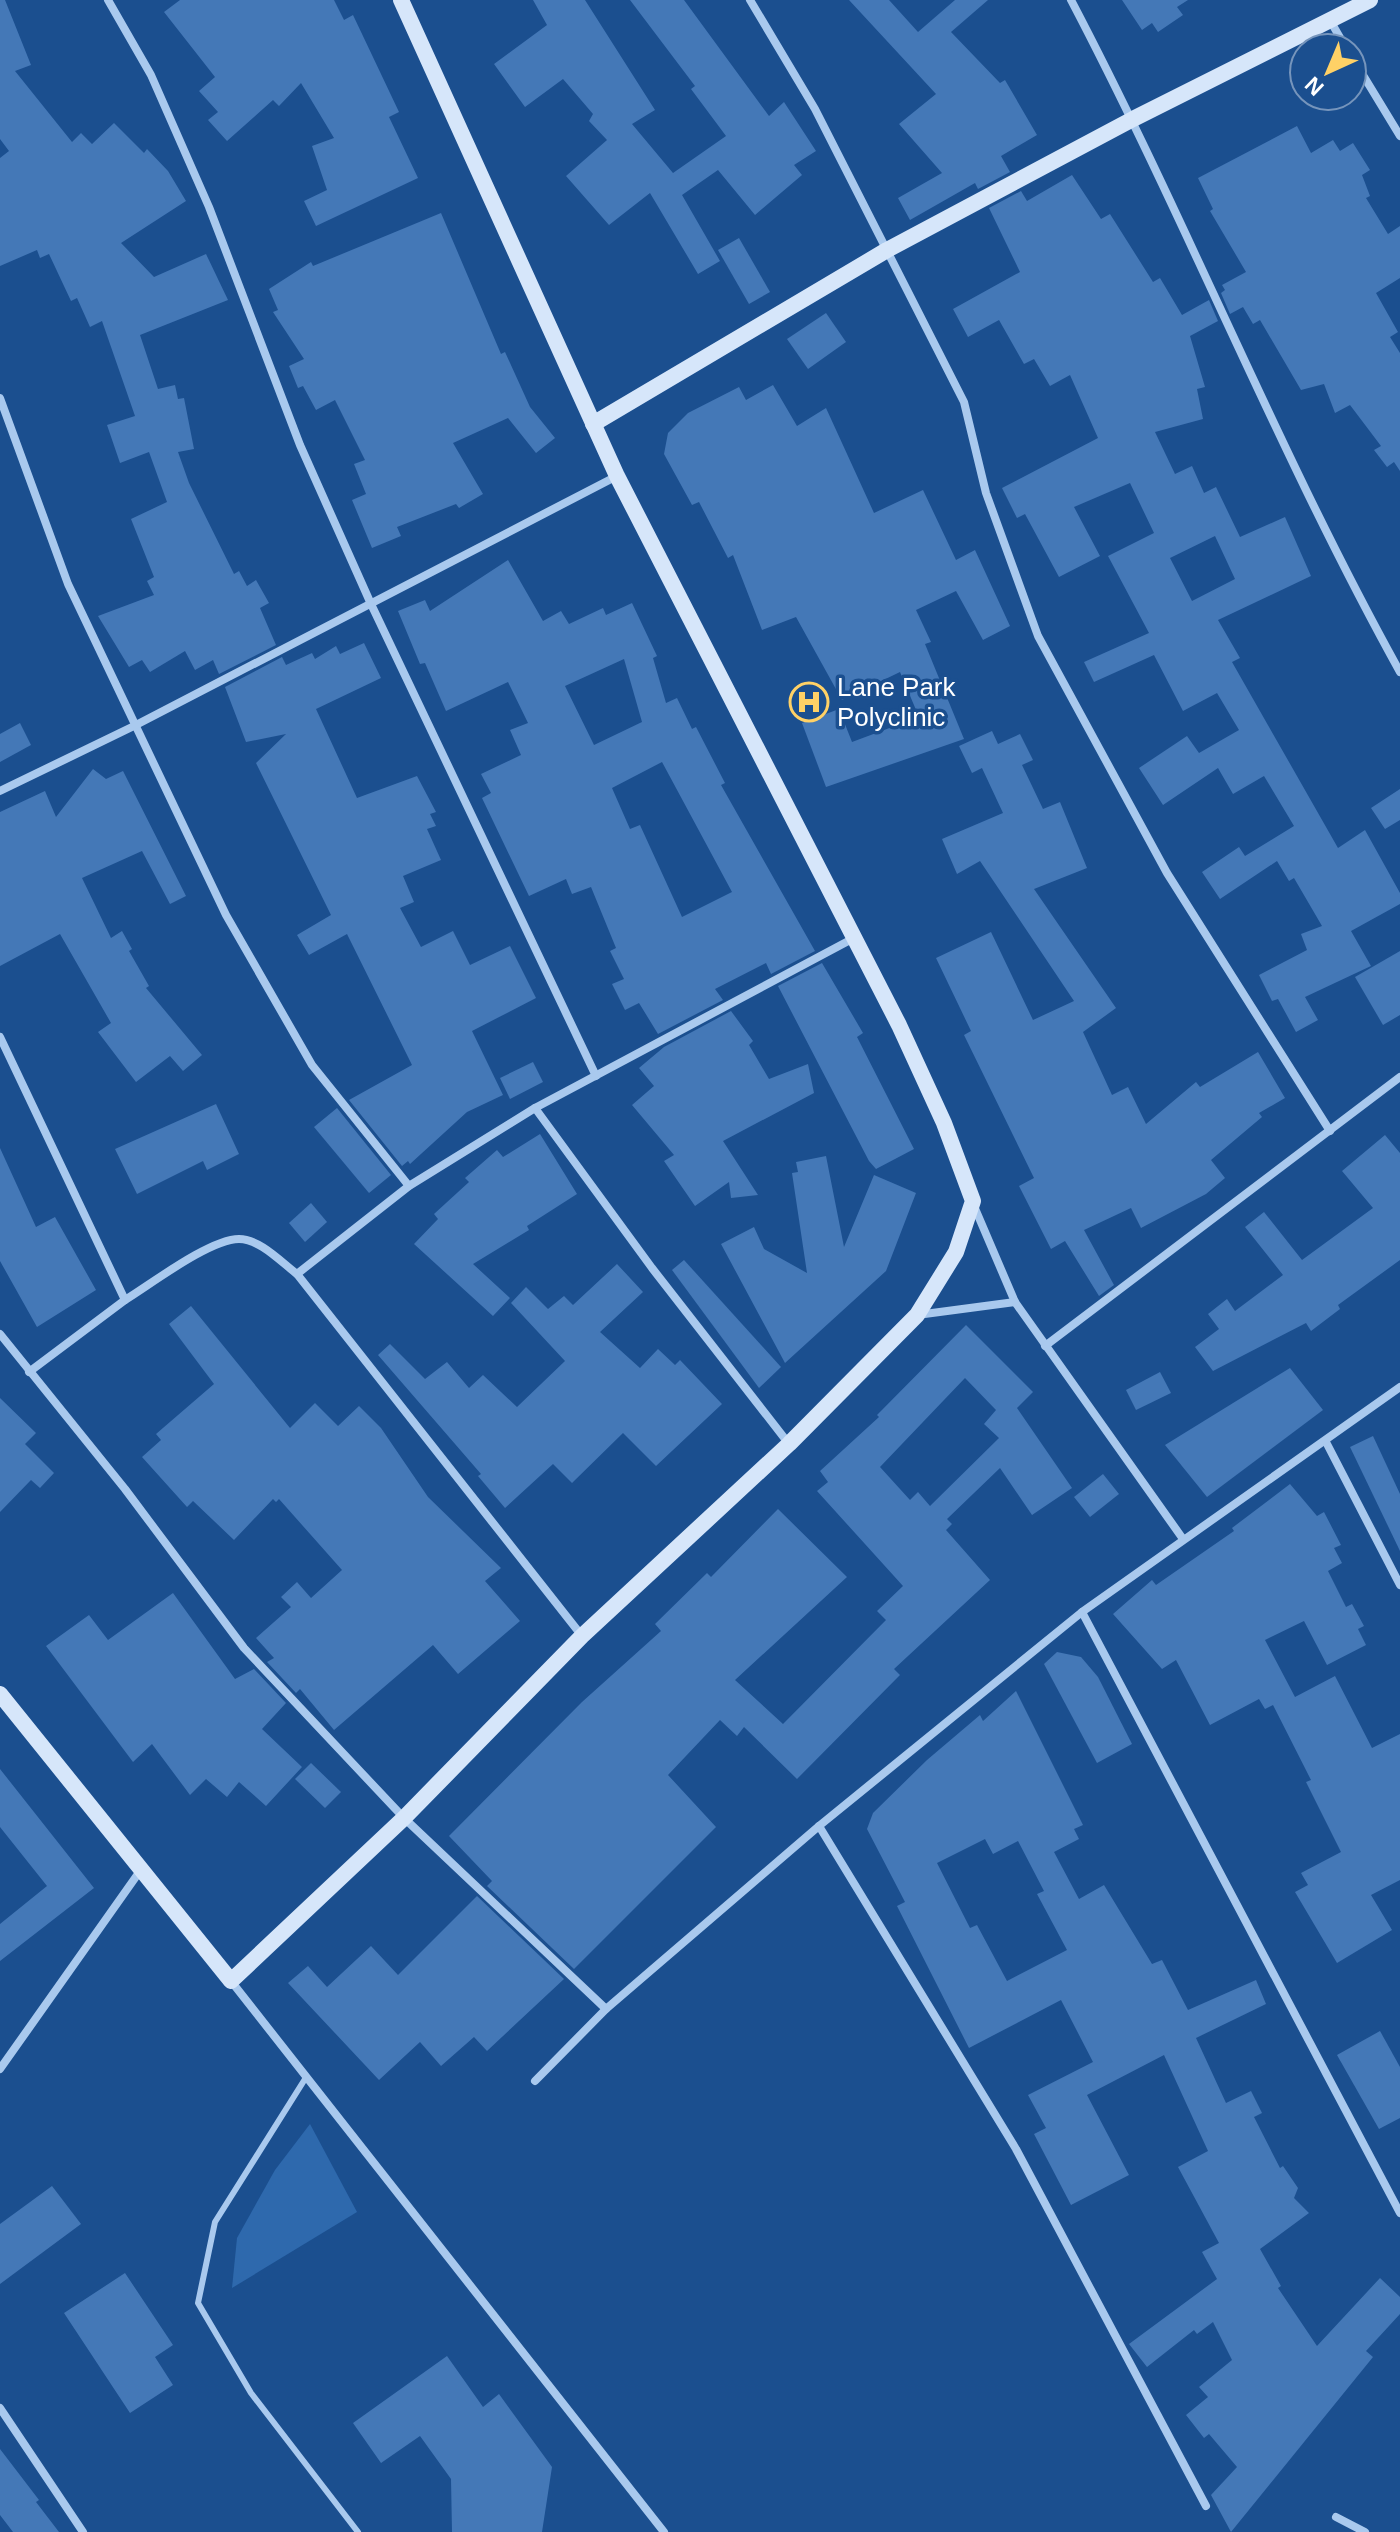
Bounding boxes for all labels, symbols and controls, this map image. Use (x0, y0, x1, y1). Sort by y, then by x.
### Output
north arrow (1288, 32, 1368, 112)
text: N (1300, 72, 1329, 101)
place label: Lane Park Polyclinic (837, 672, 957, 732)
hospital icon: Lane Park Polyclinic (788, 681, 830, 723)

